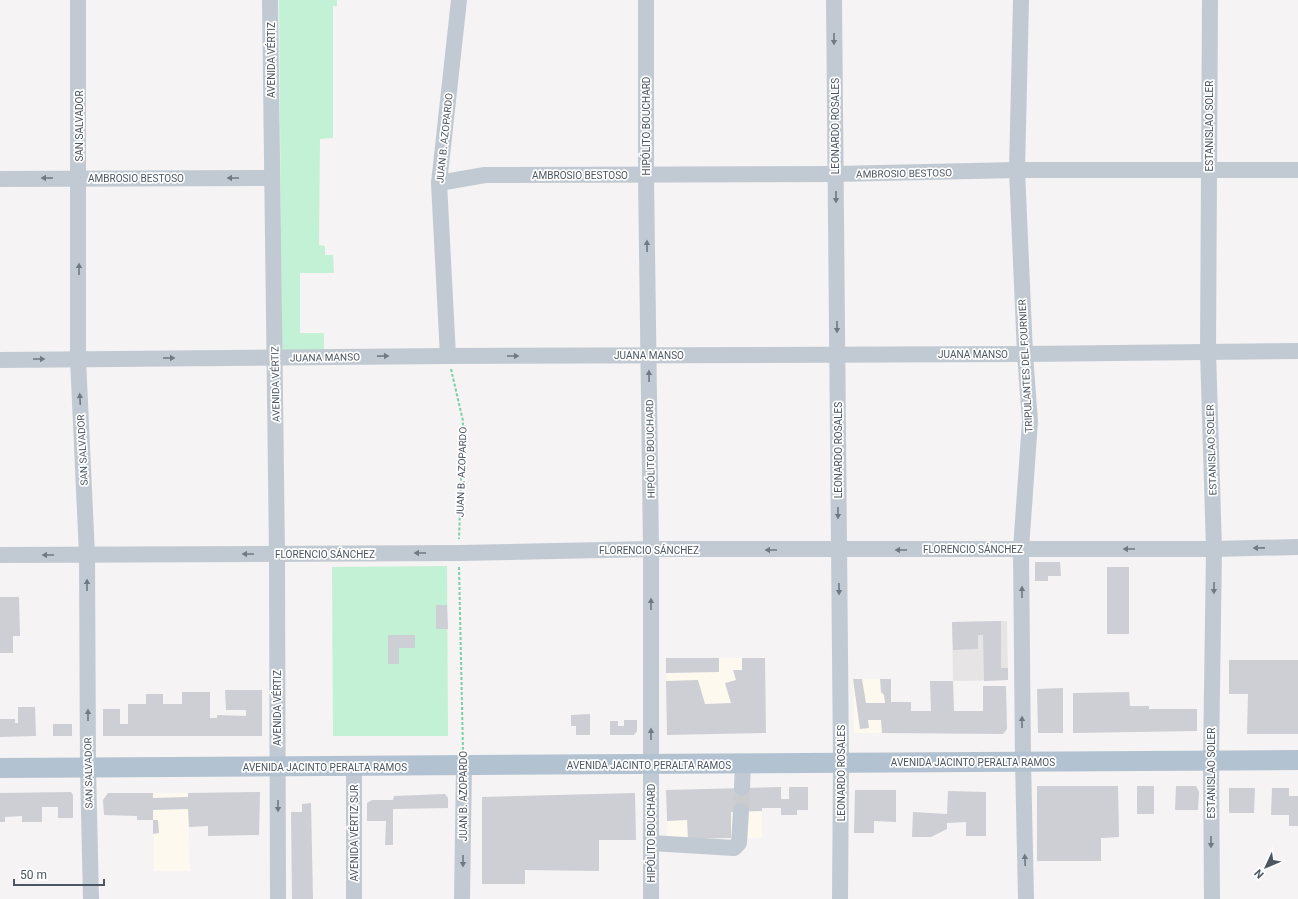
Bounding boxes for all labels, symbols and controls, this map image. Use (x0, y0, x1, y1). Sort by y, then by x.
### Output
street label: AVENIDA VÉRTIZ (265, 22, 277, 98)
one-way arrow (831, 33, 837, 46)
street label: HIPÓLITO BOUCHARD (640, 77, 652, 175)
street label: LEONARDO ROSALES (830, 78, 841, 174)
street label: ESTANISLAO SOLER (1204, 81, 1215, 171)
street label: SAN SALVADOR (74, 90, 85, 162)
street label: JUAN B. AZOPARDO (434, 92, 455, 184)
street label: AMBROSIO BESTOSO (856, 167, 952, 180)
street label: AMBROSIO BESTOSO (532, 170, 628, 181)
street label: AMBROSIO BESTOSO (88, 173, 184, 184)
one-way arrow (40, 175, 53, 181)
one-way arrow (226, 175, 239, 181)
one-way arrow (833, 191, 839, 204)
one-way arrow (644, 239, 650, 252)
one-way arrow (76, 262, 82, 275)
street label: TRIPULANTES DEL FOURNIER (1017, 299, 1034, 433)
one-way arrow (834, 321, 840, 334)
street label: AVENIDA VÉRTIZ (268, 346, 282, 422)
street label: JUANA MANSO (938, 349, 1008, 360)
street label: JUANA MANSO (614, 350, 684, 361)
street label: JUANA MANSO (290, 351, 360, 364)
one-way arrow (377, 353, 389, 360)
one-way arrow (507, 353, 520, 359)
one-way arrow (163, 355, 175, 362)
one-way arrow (33, 356, 46, 362)
one-way arrow (646, 369, 652, 382)
one-way arrow (77, 392, 83, 405)
street label: HIPÓLITO BOUCHARD (643, 400, 657, 498)
street label: LEONARDO ROSALES (833, 402, 844, 498)
street label: ESTANISLAO SOLER (1204, 404, 1219, 496)
street label: SAN SALVADOR (75, 414, 90, 486)
street label: JUAN B. AZOPARDO (454, 427, 469, 517)
one-way arrow (835, 507, 841, 520)
street label: FLORENCIO SÁNCHEZ (923, 543, 1023, 555)
street label: FLORENCIO SÁNCHEZ (599, 544, 699, 556)
one-way arrow (1252, 545, 1265, 551)
one-way arrow (1122, 546, 1135, 552)
one-way arrow (764, 547, 777, 553)
one-way arrow (894, 547, 907, 553)
street label: FLORENCIO SÁNCHEZ (275, 548, 375, 560)
one-way arrow (413, 550, 426, 556)
one-way arrow (241, 551, 254, 557)
one-way arrow (41, 552, 54, 558)
one-way arrow (84, 578, 90, 591)
one-way arrow (1210, 582, 1217, 594)
one-way arrow (836, 583, 842, 596)
one-way arrow (1019, 585, 1025, 598)
one-way arrow (648, 597, 654, 610)
street label: AVENIDA VÉRTIZ (271, 670, 283, 746)
one-way arrow (85, 708, 91, 721)
one-way arrow (1019, 715, 1025, 728)
street label: LEONARDO ROSALES (836, 725, 847, 821)
one-way arrow (648, 727, 654, 740)
street label: ESTANISLAO SOLER (1206, 728, 1217, 818)
street label: SAN SALVADOR (82, 737, 95, 809)
street label: JUAN B. AZOPARDO (458, 751, 469, 841)
street label: AVENIDA JACINTO PERALTA RAMOS (891, 757, 1055, 768)
street label: AVENIDA JACINTO PERALTA RAMOS (567, 760, 731, 771)
street label: AVENIDA JACINTO PERALTA RAMOS (243, 762, 407, 773)
street label: AVENIDA VÉRTIZ SUR (348, 784, 360, 882)
street label: HIPÓLITO BOUCHARD (645, 784, 657, 882)
one-way arrow (275, 800, 281, 813)
one-way arrow (1208, 836, 1214, 849)
north arrow (1246, 847, 1286, 887)
one-way arrow (1022, 854, 1029, 866)
one-way arrow (460, 855, 466, 868)
scale bar (14, 861, 104, 887)
text: N (1252, 866, 1267, 881)
text: 50 m (20, 868, 47, 882)

